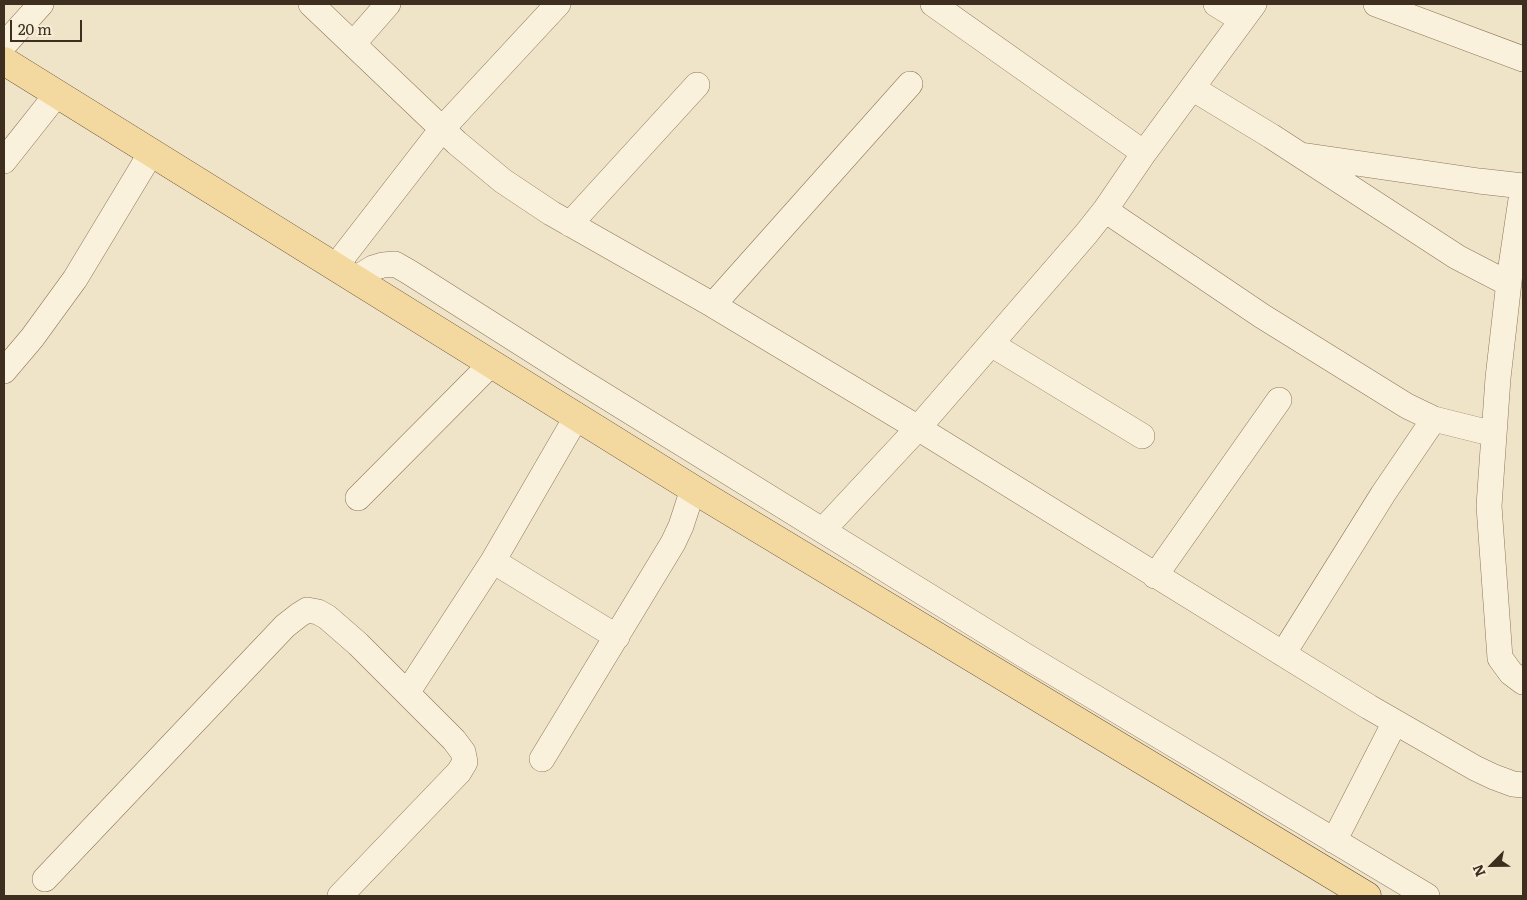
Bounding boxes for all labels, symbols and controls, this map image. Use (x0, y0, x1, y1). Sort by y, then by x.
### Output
scale bar (12, 10, 85, 42)
text: 20 m (18, 17, 52, 40)
north arrow (1467, 840, 1517, 890)
text: N (1467, 862, 1490, 880)

